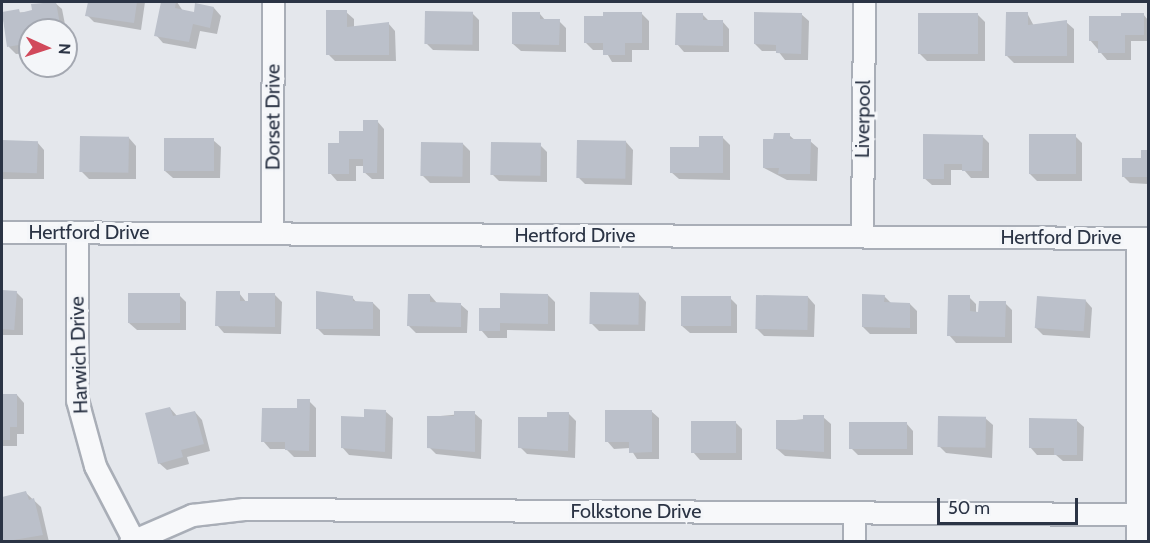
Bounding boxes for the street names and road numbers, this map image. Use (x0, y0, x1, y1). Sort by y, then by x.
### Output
street label: Dorset Drive (261, 64, 285, 170)
street label: Liverpool (850, 80, 876, 158)
street label: Hertford Drive (28, 220, 150, 244)
street label: Hertford Drive (514, 223, 636, 247)
street label: Hertford Drive (1000, 225, 1122, 249)
street label: Harwich Drive (65, 296, 93, 414)
street label: Folkstone Drive (571, 499, 701, 523)

